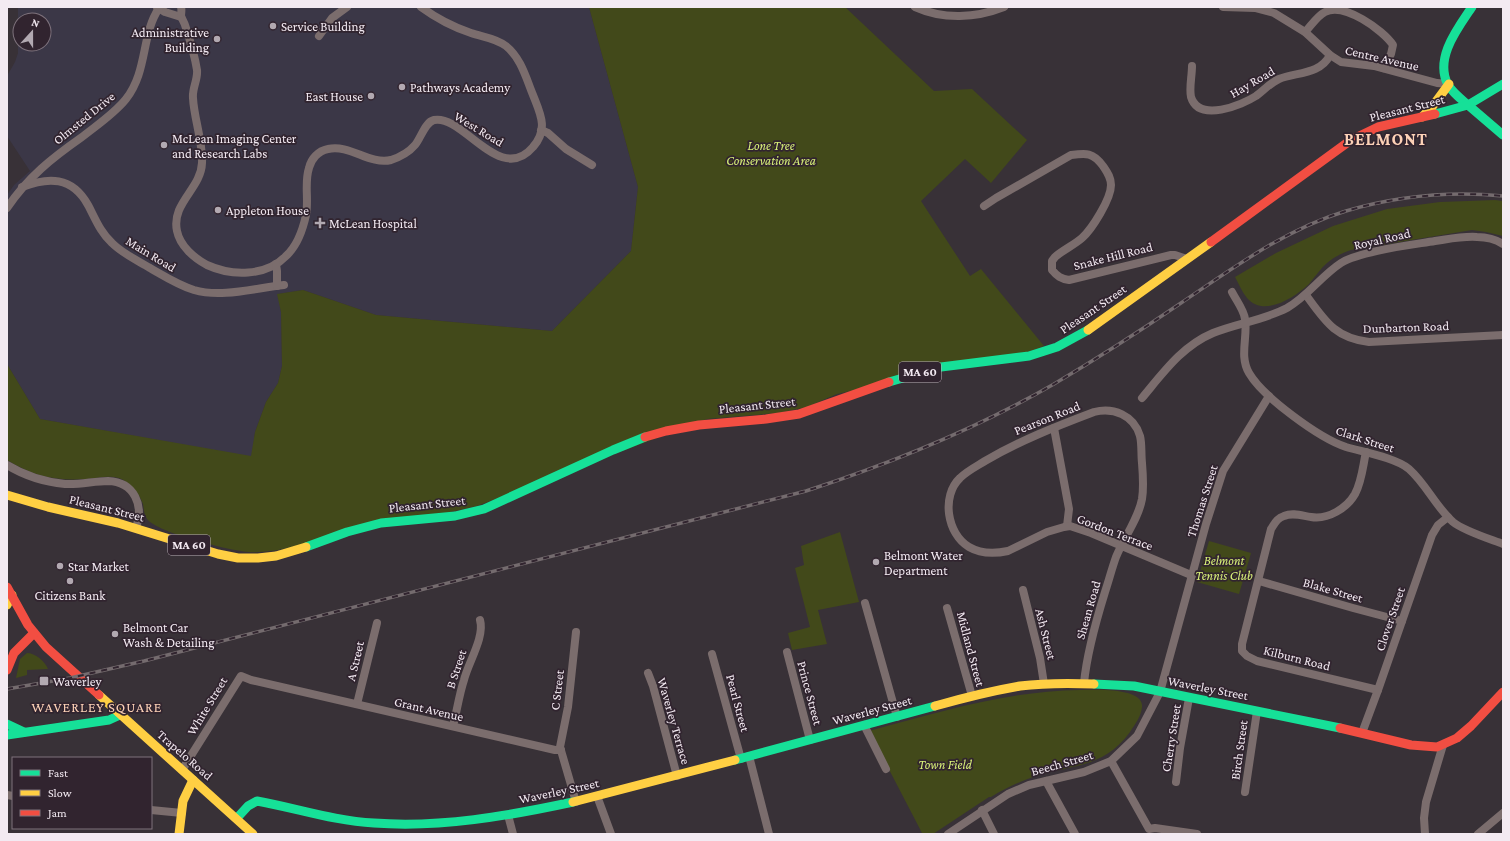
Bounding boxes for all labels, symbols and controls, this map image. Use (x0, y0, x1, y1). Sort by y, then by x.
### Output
north arrow (12, 12, 52, 52)
text: N (30, 16, 42, 30)
place label: Service Building (281, 19, 365, 34)
marker: Service Building (268, 21, 278, 31)
place label: Administrative Building (131, 25, 210, 55)
marker: Administrative Building (212, 34, 222, 44)
street label: Centre Avenue (1344, 42, 1421, 74)
street label: Hay Road (1227, 63, 1277, 101)
place label: Pathways Academy (410, 80, 511, 95)
marker: Pathways Academy (397, 82, 407, 92)
street label: Olmsted Drive (50, 88, 118, 147)
place label: East House (305, 89, 363, 104)
marker: East House (366, 91, 376, 101)
street label: Pleasant Street (1368, 91, 1447, 125)
street label: West Road (451, 108, 507, 150)
district label: BELMONT (1344, 130, 1428, 149)
place label: McLean Imaging Center and Research Labs (172, 131, 297, 161)
park label: Lone Tree Conservation Area (726, 138, 816, 168)
marker: McLean Imaging Center and Research Labs (159, 140, 169, 150)
place label: Appleton House (226, 203, 309, 218)
marker: Appleton House (213, 205, 223, 215)
place label: McLean Hospital (329, 216, 417, 231)
marker: McLean Hospital (314, 217, 326, 229)
street label: Royal Road (1352, 225, 1412, 253)
street label: Main Road (123, 233, 179, 275)
street label: Snake Hill Road (1072, 239, 1154, 273)
street label: Pleasant Street (1057, 281, 1130, 337)
street label: Dunbarton Road (1363, 318, 1450, 336)
road number: MA 60 (899, 362, 941, 382)
street label: Pleasant Street (718, 393, 797, 416)
street label: Pearson Road (1012, 398, 1082, 438)
street label: Clark Street (1334, 422, 1397, 456)
street label: Thomas Street (1183, 462, 1221, 539)
street label: Pleasant Street (68, 491, 147, 525)
street label: Pleasant Street (388, 492, 467, 515)
street label: Gordon Terrace (1075, 511, 1155, 553)
road number: MA 60 (168, 535, 210, 555)
place label: Belmont Water Department (884, 548, 963, 578)
park label: Belmont Tennis Club (1195, 553, 1253, 583)
marker: Belmont Water Department (871, 557, 881, 567)
place label: Star Market (68, 559, 130, 574)
marker: Star Market (55, 561, 65, 571)
street label: Blake Street (1301, 574, 1365, 606)
marker: Citizens Bank (65, 576, 75, 586)
street label: Shean Road (1072, 579, 1104, 641)
street label: Clover Street (1372, 584, 1408, 653)
place label: Citizens Bank (35, 588, 106, 603)
street label: Ash Street (1032, 607, 1060, 662)
street label: Midland Street (954, 610, 988, 689)
place label: Belmont Car Wash & Detailing (123, 620, 215, 650)
marker: Belmont Car Wash & Detailing (110, 629, 120, 639)
street label: A Street (343, 639, 367, 682)
street label: Kilburn Road (1262, 642, 1332, 674)
street label: B Street (443, 647, 470, 690)
street label: Prince Street (794, 659, 826, 727)
street label: C Street (547, 668, 567, 711)
street label: Pearl Street (723, 673, 753, 734)
street label: Waverley Street (1167, 673, 1250, 703)
place label: Waverley (53, 674, 103, 689)
street label: White Street (184, 674, 231, 738)
marker: Waverley (38, 675, 50, 687)
street label: Waverley Terrace (654, 676, 694, 766)
street label: Waverley Street (831, 692, 914, 728)
street label: Grant Avenue (393, 694, 465, 724)
district label: WAVERLEY SQUARE (32, 699, 162, 715)
street label: Cherry Street (1158, 702, 1184, 773)
street label: Birch Street (1227, 719, 1251, 781)
street label: Trapelo Road (154, 727, 216, 783)
street label: Beech Street (1029, 747, 1095, 779)
legend (12, 757, 152, 829)
park label: Town Field (918, 757, 973, 772)
text: Fast (48, 766, 69, 780)
street label: Waverley Street (518, 775, 601, 807)
text: Slow (48, 786, 72, 800)
text: Jam (47, 806, 67, 820)

